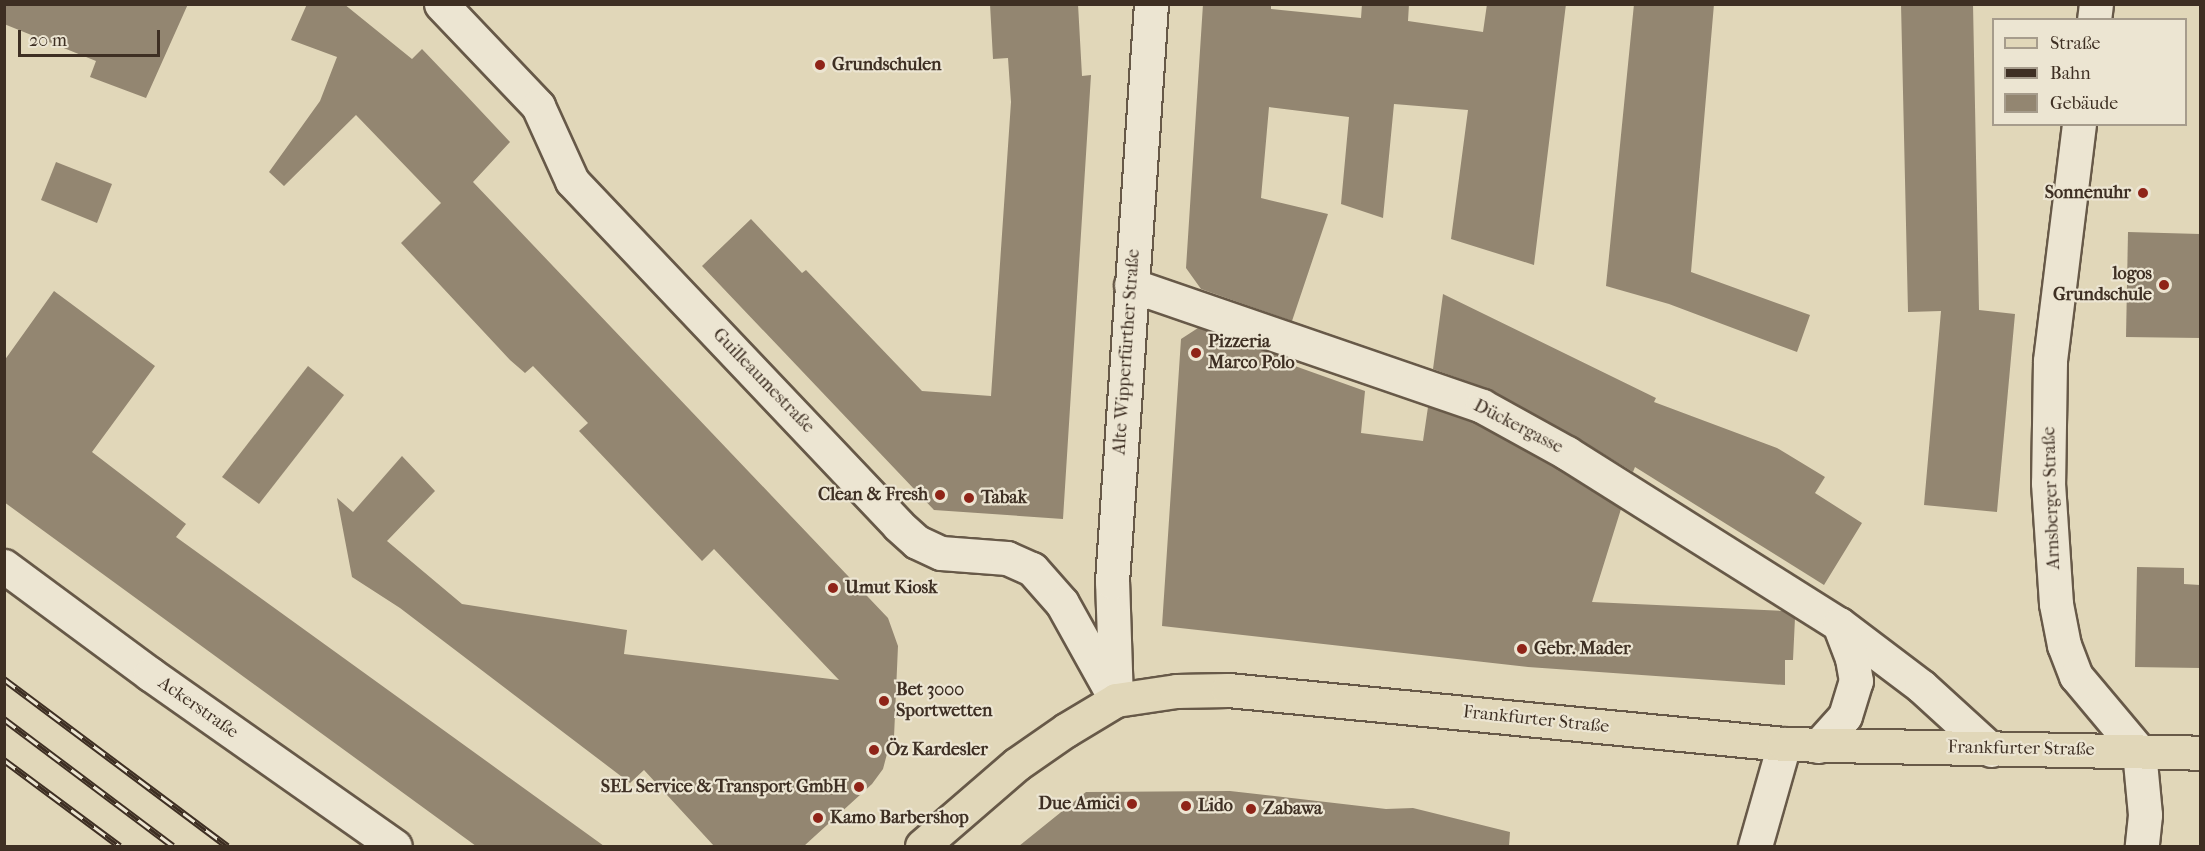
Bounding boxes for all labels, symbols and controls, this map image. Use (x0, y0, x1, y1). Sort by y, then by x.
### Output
scale bar (21, 18, 164, 56)
legend (1992, 18, 2187, 126)
text: 20 m (29, 30, 67, 51)
text: Straße (2050, 33, 2100, 54)
place label: Grundschulen (832, 54, 942, 76)
marker: Grundschulen (813, 58, 827, 72)
text: Bahn (2050, 63, 2091, 84)
text: Gebäude (2050, 93, 2118, 114)
place label: Sonnenuhr (2045, 182, 2131, 204)
marker: Sonnenuhr (2136, 186, 2150, 200)
street label: Alte Wipperfürther Straße (1109, 248, 1145, 456)
place label: logos Grundschule (2053, 264, 2152, 306)
marker: logos Grundschule (2157, 278, 2171, 292)
street label: Guilleaumestraße (708, 324, 818, 438)
place label: Pizzeria Marco Polo (1208, 332, 1295, 374)
marker: Pizzeria Marco Polo (1189, 346, 1203, 360)
street label: Dückergasse (1470, 395, 1566, 459)
street label: Arnsberger Straße (2039, 426, 2065, 570)
place label: Clean & Fresh (818, 484, 928, 506)
place label: Tabak (981, 487, 1027, 509)
marker: Clean & Fresh (933, 488, 947, 502)
marker: Tabak (962, 491, 976, 505)
place label: Umut Kiosk (845, 577, 938, 599)
marker: Umut Kiosk (826, 581, 840, 595)
place label: Gebr. Mader (1534, 638, 1631, 660)
marker: Gebr. Mader (1515, 642, 1529, 656)
street label: Ackerstraße (154, 673, 242, 743)
place label: Bet 3000 Sportwetten (896, 680, 992, 722)
marker: Bet 3000 Sportwetten (877, 694, 891, 708)
street label: Frankfurter Straße (1462, 702, 1610, 738)
street label: Frankfurter Straße (1947, 737, 2095, 761)
place label: Öz Kardesler (886, 739, 988, 761)
marker: Öz Kardesler (867, 743, 881, 757)
place label: SEL Service & Transport GmbH (601, 776, 847, 798)
marker: SEL Service & Transport GmbH (852, 780, 866, 794)
place label: Due Amici (1038, 793, 1120, 815)
place label: Lido (1198, 795, 1233, 817)
marker: Due Amici (1125, 797, 1139, 811)
place label: Zabawa (1263, 798, 1322, 820)
marker: Lido (1179, 799, 1193, 813)
marker: Zabawa (1244, 802, 1258, 816)
place label: Kamo Barbershop (830, 807, 969, 829)
marker: Kamo Barbershop (811, 811, 825, 825)

